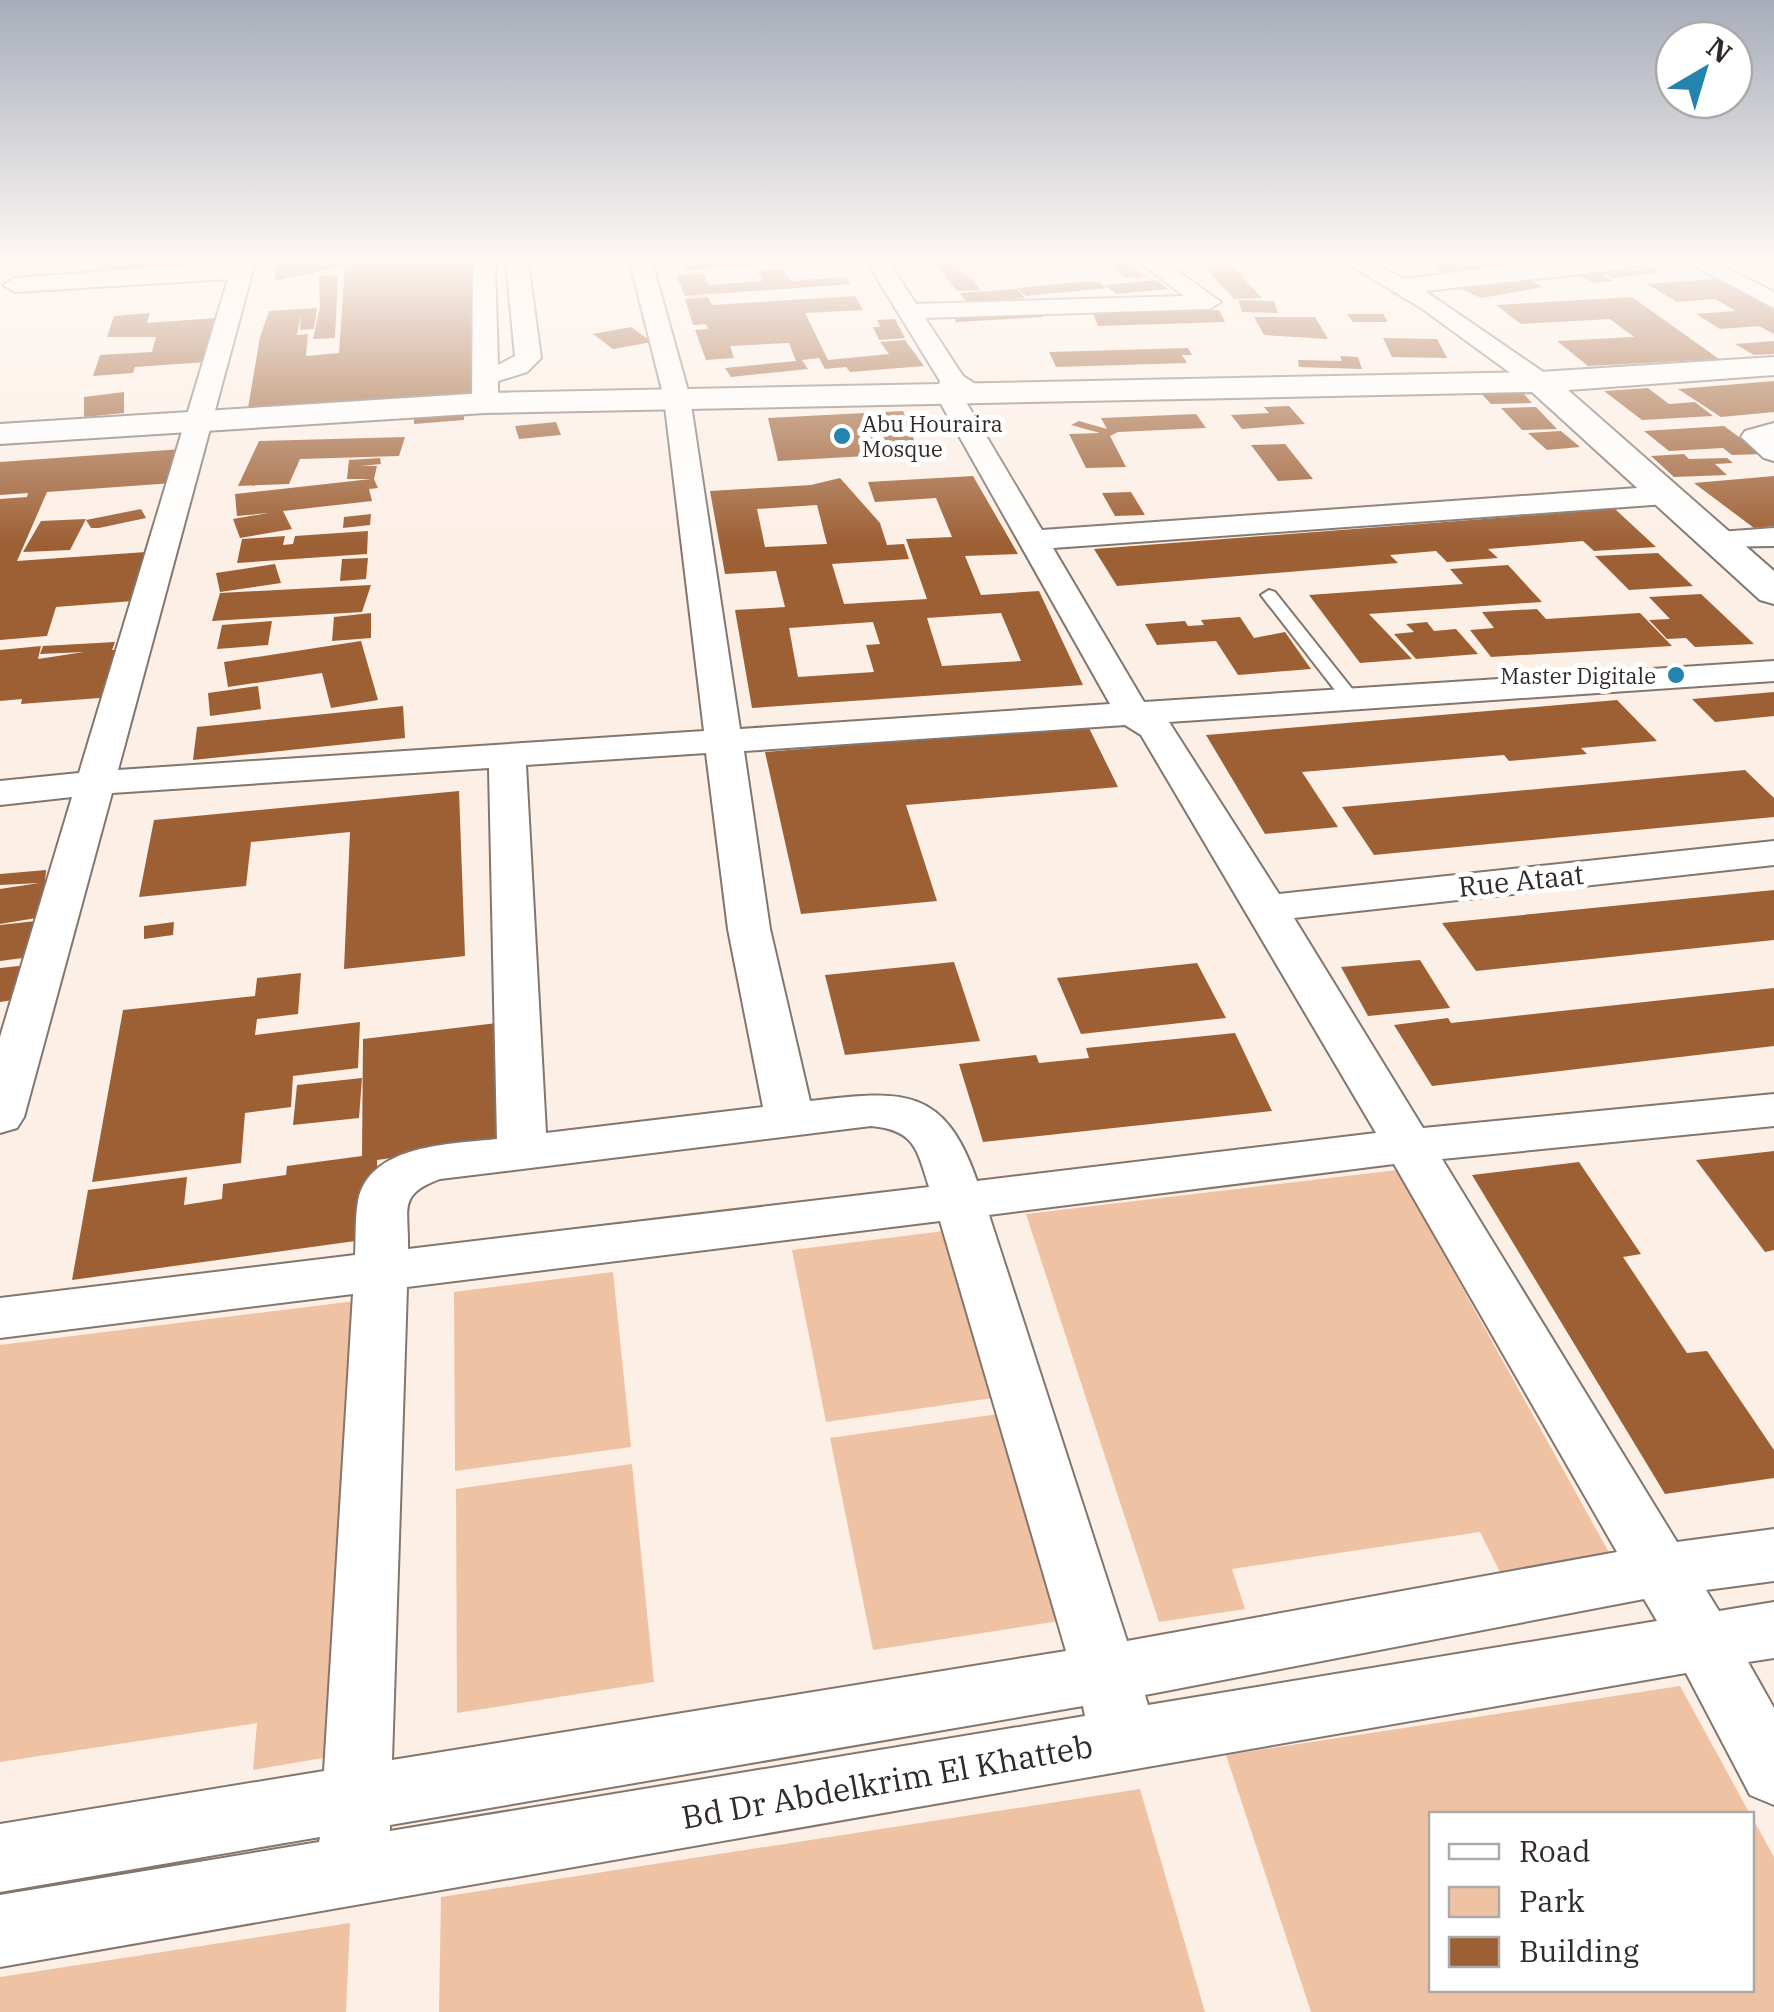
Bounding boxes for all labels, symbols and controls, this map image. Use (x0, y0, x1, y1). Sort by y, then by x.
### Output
north arrow (1654, 20, 1754, 120)
text: N (1700, 29, 1740, 71)
place label: Abu Houraira Mosque (862, 409, 1003, 463)
marker: Abu Houraira Mosque (831, 425, 853, 447)
place label: Master Digitale (1500, 661, 1656, 690)
marker: Master Digitale (1665, 664, 1687, 686)
street label: Rue Ataat (1456, 855, 1586, 905)
street label: Bd Dr Abdelkrim El Khatteb (678, 1724, 1096, 1838)
legend (1429, 1812, 1754, 1992)
text: Road (1519, 1831, 1591, 1870)
text: Park (1519, 1881, 1585, 1920)
text: Building (1519, 1931, 1639, 1970)

